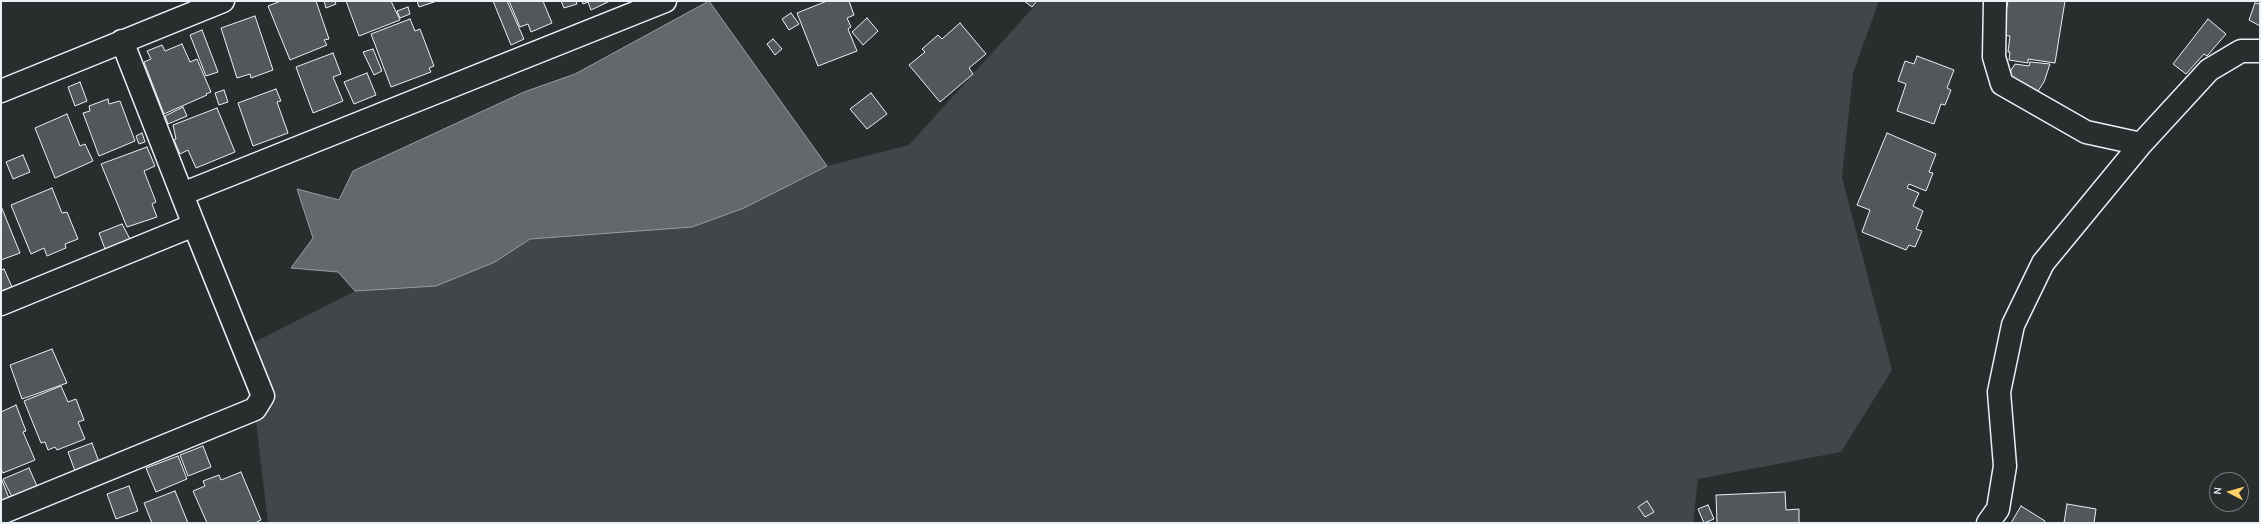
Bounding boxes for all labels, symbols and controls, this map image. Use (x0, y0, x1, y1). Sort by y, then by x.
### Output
north arrow (2209, 472, 2249, 512)
text: N (2211, 487, 2224, 495)

